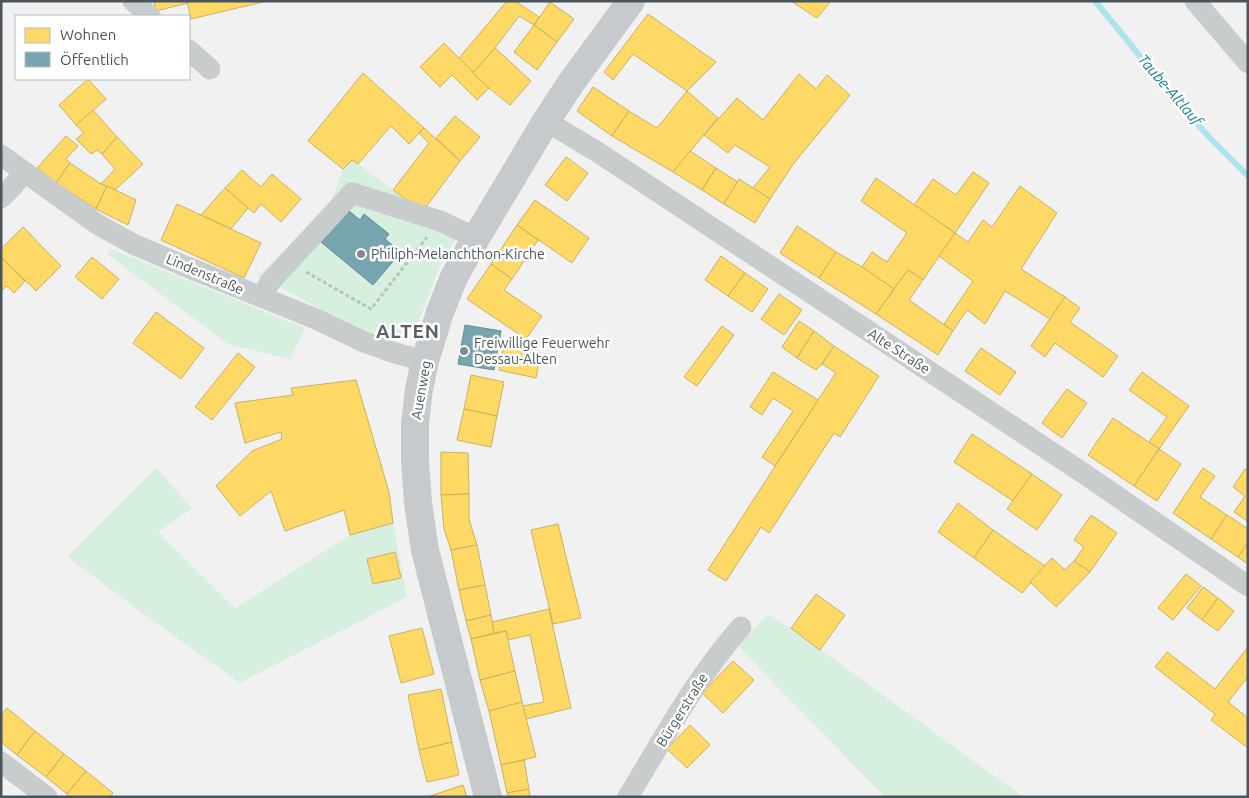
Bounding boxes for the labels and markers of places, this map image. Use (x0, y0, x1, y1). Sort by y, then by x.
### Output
place label: Philiph-Melanchthon-Kirche (371, 246, 545, 262)
marker: Philiph-Melanchthon-Kirche (355, 248, 367, 260)
place label: Freiwillige Feuerwehr Dessau-Alten (474, 335, 610, 367)
marker: Freiwillige Feuerwehr Dessau-Alten (458, 345, 470, 357)

